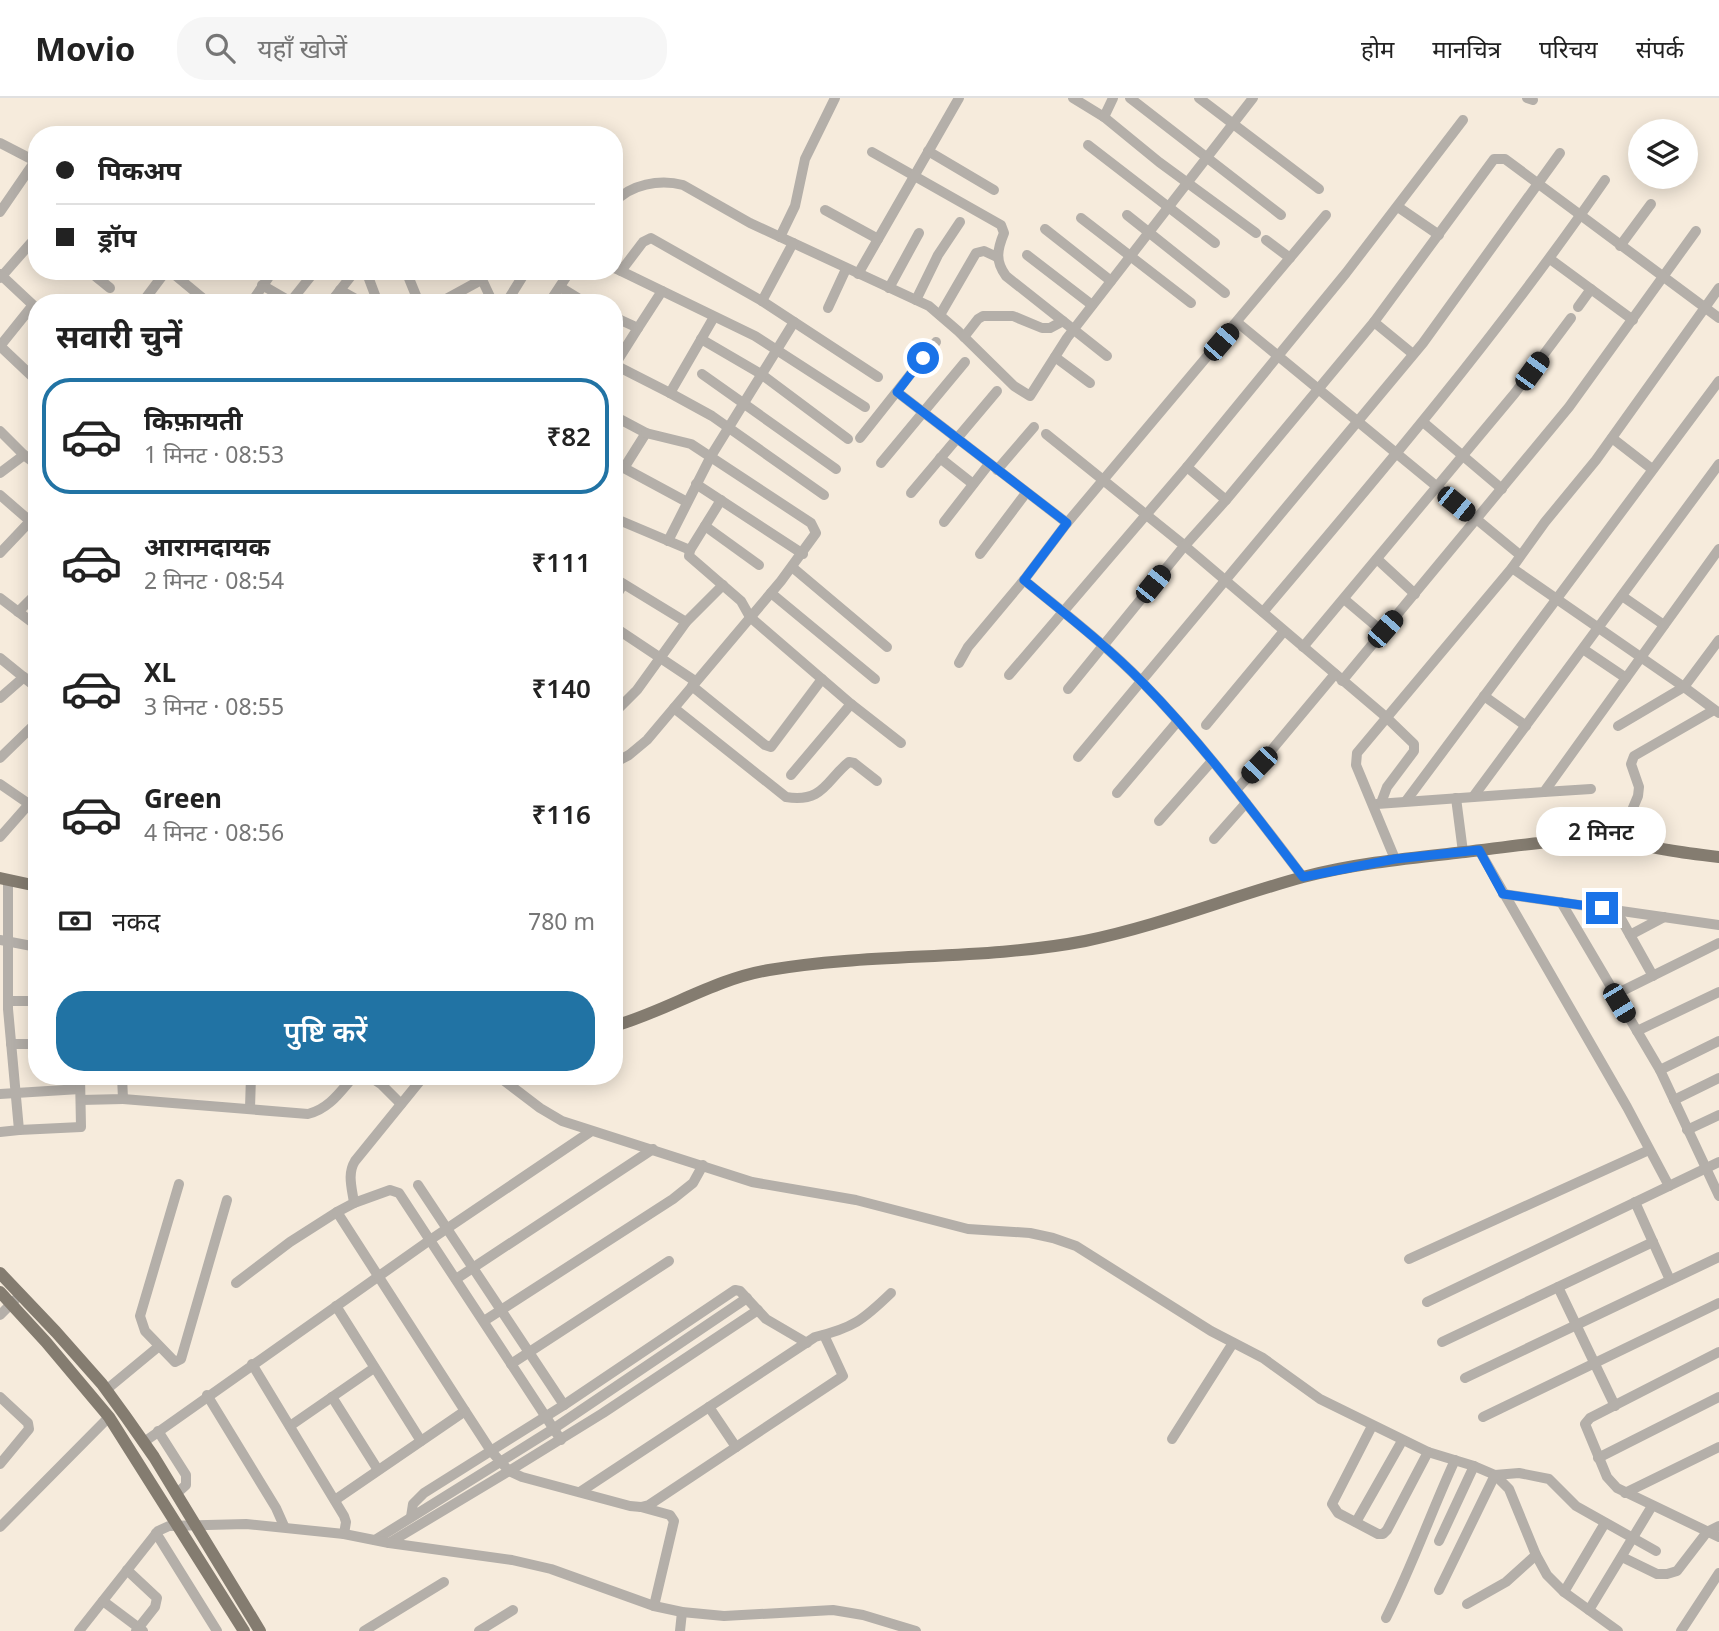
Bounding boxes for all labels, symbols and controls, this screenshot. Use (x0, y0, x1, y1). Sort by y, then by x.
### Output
search box (177, 17, 667, 80)
text: Movio (35, 26, 135, 71)
icon: search (201, 29, 239, 67)
text: यहाँ खोजें (257, 30, 347, 66)
text: होम (1361, 32, 1394, 65)
text: मानचित्र (1432, 32, 1501, 65)
text: परिचय (1539, 32, 1598, 65)
text: संपर्क (1636, 32, 1684, 65)
map controls (1628, 119, 1698, 189)
button: layers (1628, 119, 1698, 189)
text: पिकअप (98, 152, 181, 188)
text: ड्रॉप (98, 219, 136, 255)
text: सवारी चुनें (56, 314, 182, 357)
car (1200, 319, 1243, 365)
route start (907, 342, 939, 374)
car (1512, 348, 1553, 394)
text: किफ़ायती (144, 402, 243, 438)
icon: car (60, 405, 123, 468)
text: ₹82 (546, 418, 591, 454)
text: 1 मिनट · 08:53 (144, 438, 284, 470)
car (1434, 483, 1479, 525)
text: आरामदायक (144, 528, 270, 564)
icon: car (60, 531, 123, 594)
text: ₹111 (532, 544, 591, 580)
car (1132, 561, 1175, 607)
text: 2 मिनट · 08:54 (144, 564, 284, 596)
car (1364, 606, 1407, 652)
text: XL (144, 654, 176, 690)
icon: car (60, 657, 123, 720)
text: ₹140 (532, 670, 591, 706)
text: 3 मिनट · 08:55 (144, 690, 284, 722)
car (1237, 743, 1282, 787)
text: Green (144, 780, 222, 816)
icon: car (60, 783, 123, 846)
text: ₹116 (532, 796, 591, 832)
callout: 2 मिनट (1537, 806, 1667, 856)
text: 2 मिनट (1568, 815, 1634, 847)
text: 4 मिनट · 08:56 (144, 816, 284, 848)
route end (1586, 892, 1618, 924)
icon: cash (56, 902, 94, 940)
text: नकद (112, 903, 160, 939)
text: 780 m (528, 905, 595, 937)
car (1600, 980, 1639, 1026)
button: पुष्टि करें (56, 991, 595, 1071)

